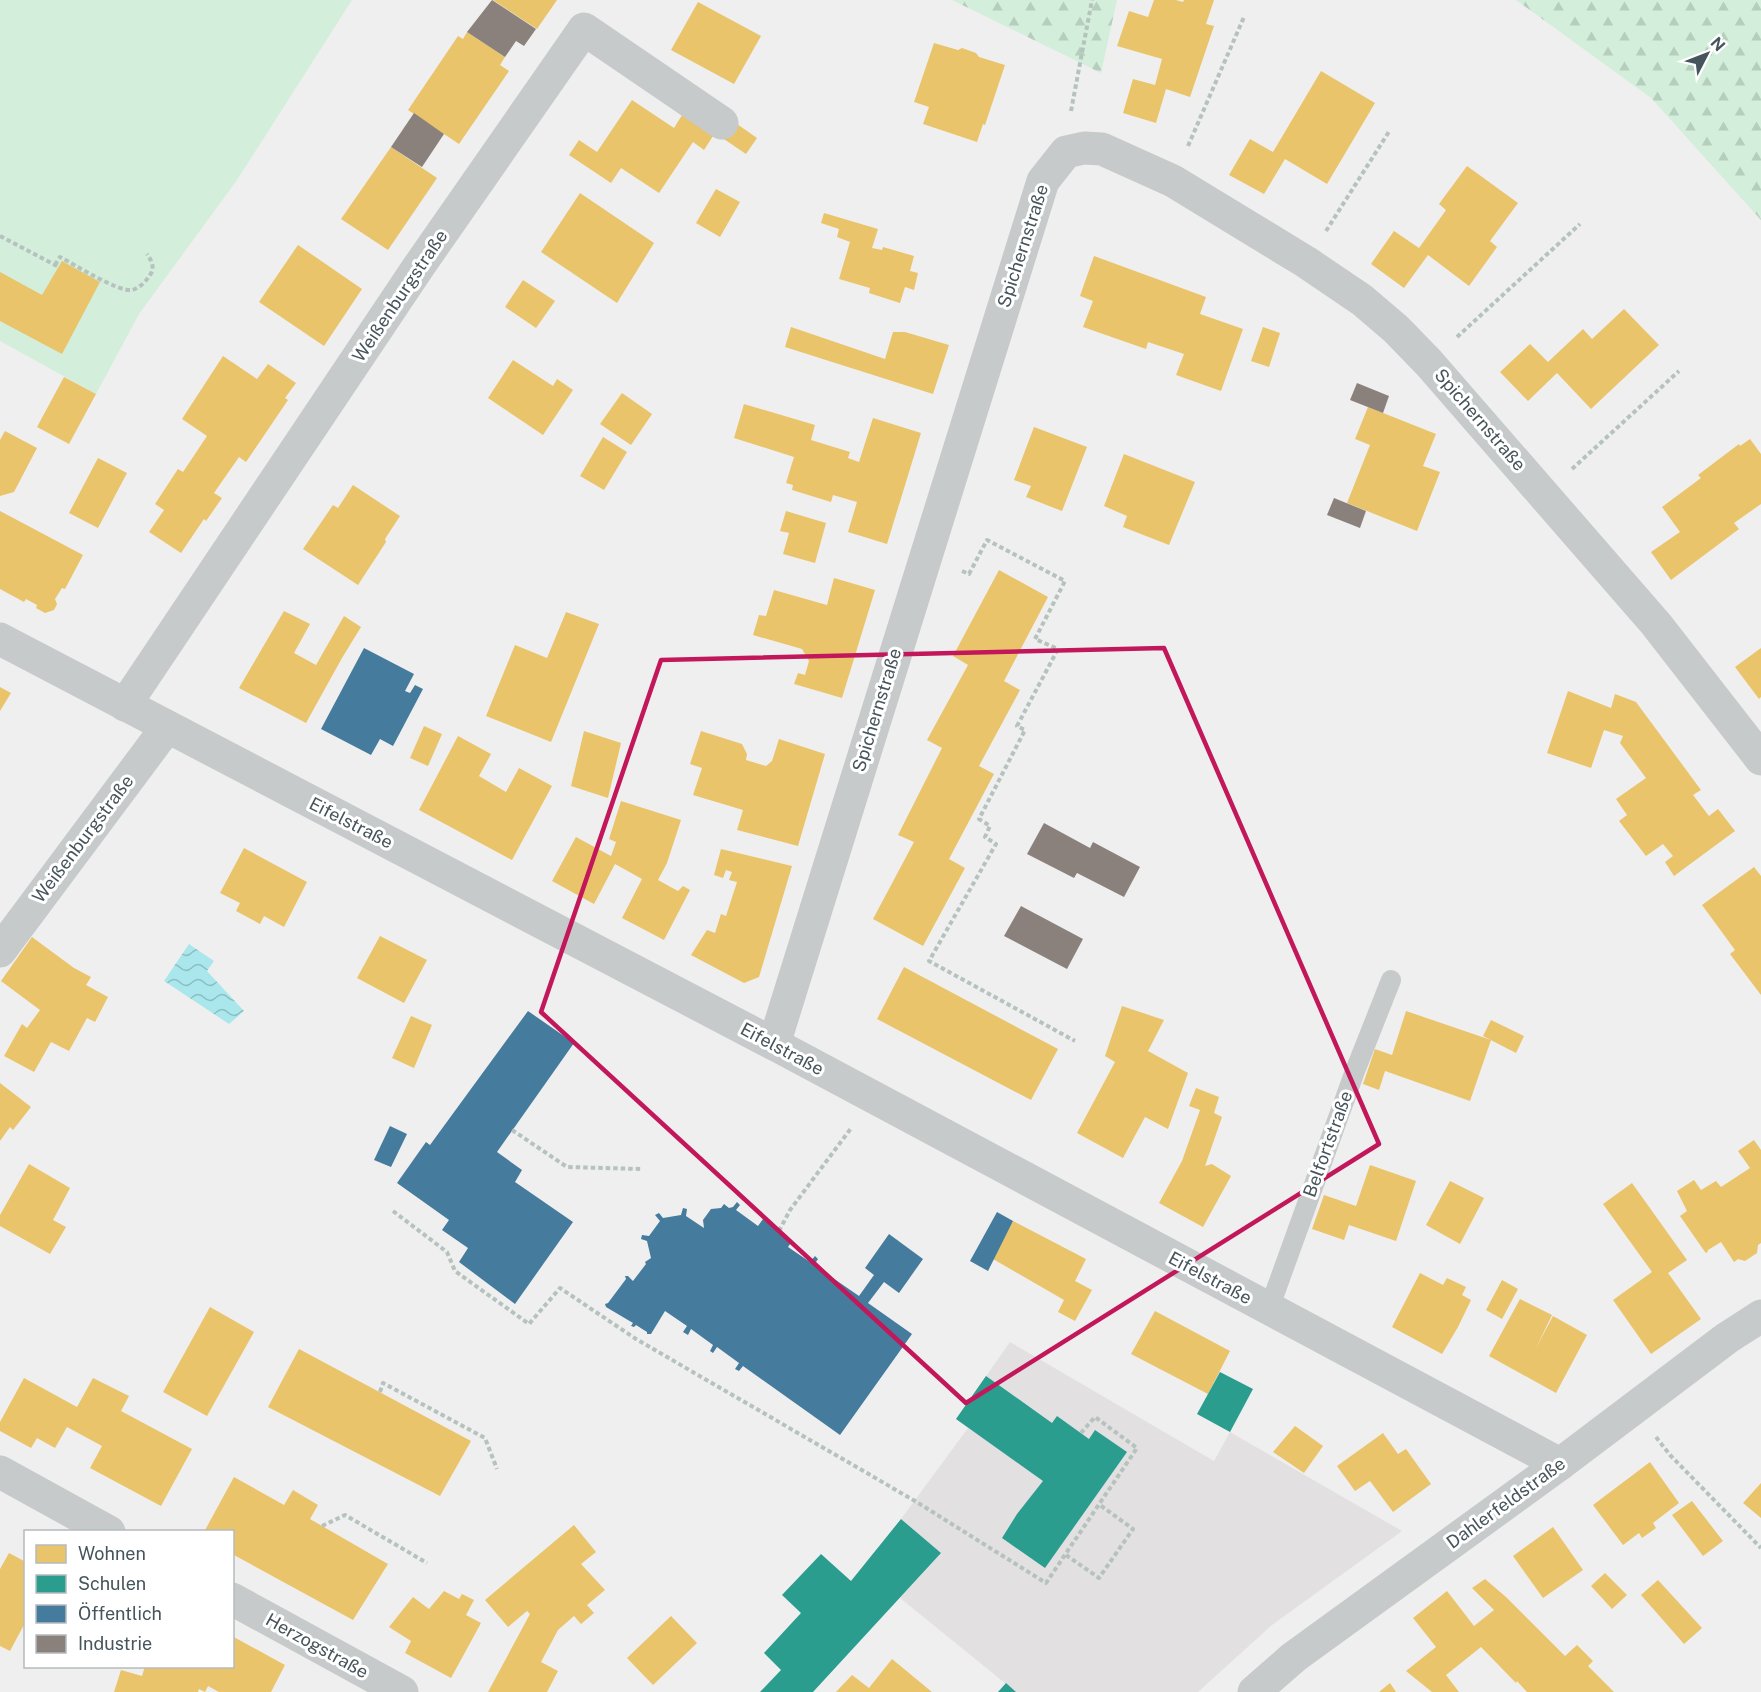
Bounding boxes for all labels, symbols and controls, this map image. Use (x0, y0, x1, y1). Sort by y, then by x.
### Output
north arrow (1677, 24, 1737, 84)
text: N (1707, 33, 1729, 55)
street label: Spichernstraße (993, 182, 1052, 310)
street label: Weißenburgstraße (348, 226, 452, 366)
street label: Spichernstraße (1430, 364, 1530, 475)
street label: Spichernstraße (848, 645, 905, 774)
street label: Weißenburgstraße (28, 771, 138, 907)
street label: Eifelstraße (306, 793, 397, 853)
street label: Eifelstraße (737, 1018, 827, 1079)
street label: Belfortstraße (1299, 1088, 1356, 1200)
street label: Eifelstraße (1165, 1247, 1255, 1308)
street label: Dahlerfeldstraße (1442, 1453, 1569, 1553)
legend (24, 1530, 234, 1668)
text: Wohnen (78, 1543, 146, 1564)
text: Schulen (78, 1573, 146, 1594)
text: Öffentlich (78, 1602, 162, 1624)
street label: Herzogstraße (262, 1609, 372, 1682)
text: Industrie (78, 1633, 152, 1654)

